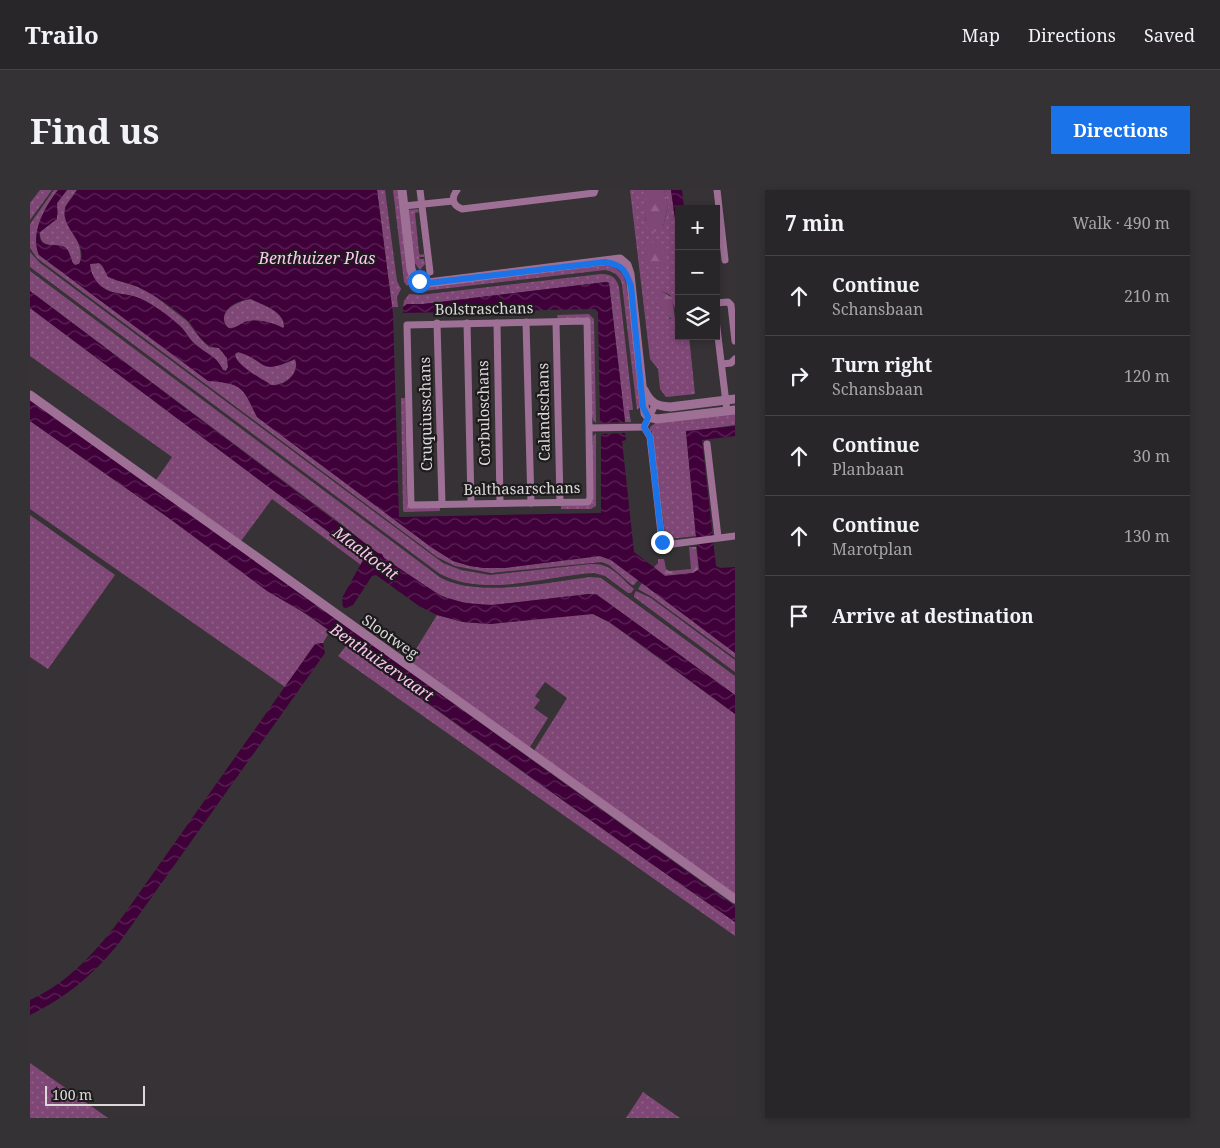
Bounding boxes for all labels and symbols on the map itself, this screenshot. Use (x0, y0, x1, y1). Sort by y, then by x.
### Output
water label: Benthuizer Plas (257, 247, 376, 269)
route start (408, 270, 431, 293)
street label: Bolstraschans (434, 297, 534, 319)
street label: Cruquiusschans (414, 357, 436, 471)
street label: Corbuloschans (472, 360, 494, 466)
street label: Calandschans (532, 363, 554, 461)
street label: Balthasarschans (463, 477, 581, 499)
water label: Maaltocht (328, 521, 403, 585)
route end (651, 531, 674, 554)
street label: Slootweg (358, 610, 423, 663)
water label: Benthuizervaart (325, 617, 438, 706)
scale bar (45, 1083, 145, 1106)

